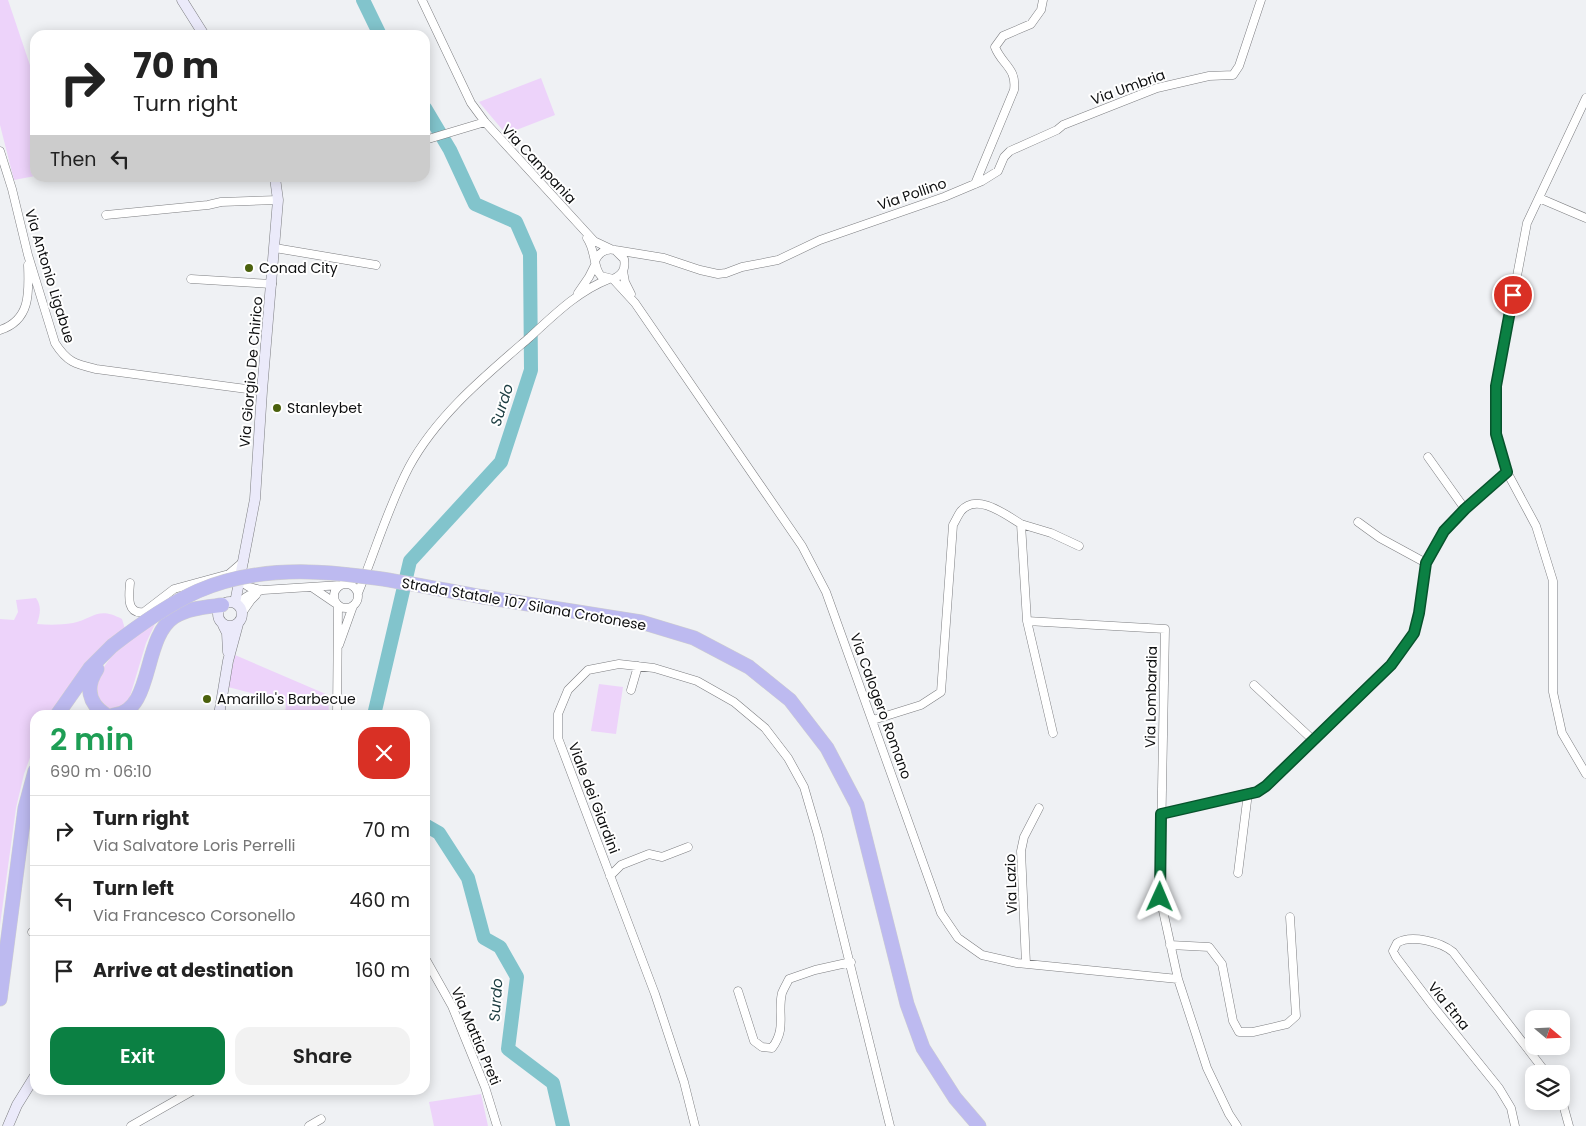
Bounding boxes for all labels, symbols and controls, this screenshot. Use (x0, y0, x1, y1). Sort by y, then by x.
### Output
text: 70 m (133, 41, 219, 90)
icon: right (50, 50, 115, 115)
street label: Via Umbria (1088, 64, 1168, 110)
text: Turn right (133, 88, 238, 119)
street label: Via Campania (497, 120, 581, 208)
icon: left (106, 145, 134, 173)
text: Then (50, 146, 96, 173)
street label: Via Pollino (875, 173, 949, 215)
street label: Via Antonio Ligabue (20, 207, 80, 346)
place label: Conad City (259, 258, 338, 278)
marker: Conad City (243, 262, 255, 274)
pin (1492, 274, 1534, 316)
icon: arrive (1499, 281, 1527, 309)
street label: Via Giorgio De Chirico (234, 295, 268, 449)
water label: Surdo (485, 381, 518, 429)
place label: Stanleybet (287, 398, 362, 418)
marker: Stanleybet (271, 402, 283, 414)
street label: Strada Statale 107 Silana Crotonese (400, 573, 648, 635)
street label: Via Calogero Romano (845, 630, 917, 782)
street label: Via Lombardia (1140, 646, 1162, 748)
place label: Amarillo's Barbecue (217, 689, 356, 709)
marker: Amarillo's Barbecue (201, 693, 213, 705)
text: 2 min (50, 718, 134, 761)
button: close (358, 727, 410, 779)
street label: Viale dei Giardini (564, 739, 624, 857)
text: 690 m · 06:10 (50, 760, 152, 783)
text: Turn right (93, 805, 189, 832)
icon: right (50, 817, 78, 845)
text: 70 m (363, 817, 410, 844)
text: Via Salvatore Loris Perrelli (93, 834, 296, 857)
street label: Via Lazio (1000, 853, 1022, 915)
position arrow (1133, 870, 1185, 922)
text: Turn left (93, 875, 174, 902)
icon: left (50, 887, 78, 915)
text: 460 m (349, 887, 410, 914)
text: Via Francesco Corsonello (93, 904, 296, 927)
icon: arrive (50, 957, 78, 985)
text: Arrive at destination (93, 957, 294, 984)
text: 160 m (355, 957, 410, 984)
water label: Surdo (484, 977, 507, 1022)
street label: Via Etna (1423, 978, 1475, 1034)
street label: Via Mattia Preti (446, 984, 506, 1088)
north arrow (1525, 1010, 1570, 1055)
map controls (1525, 1010, 1570, 1110)
button: Exit (50, 1027, 225, 1085)
button: Share (235, 1027, 410, 1085)
button: layers (1525, 1065, 1570, 1110)

